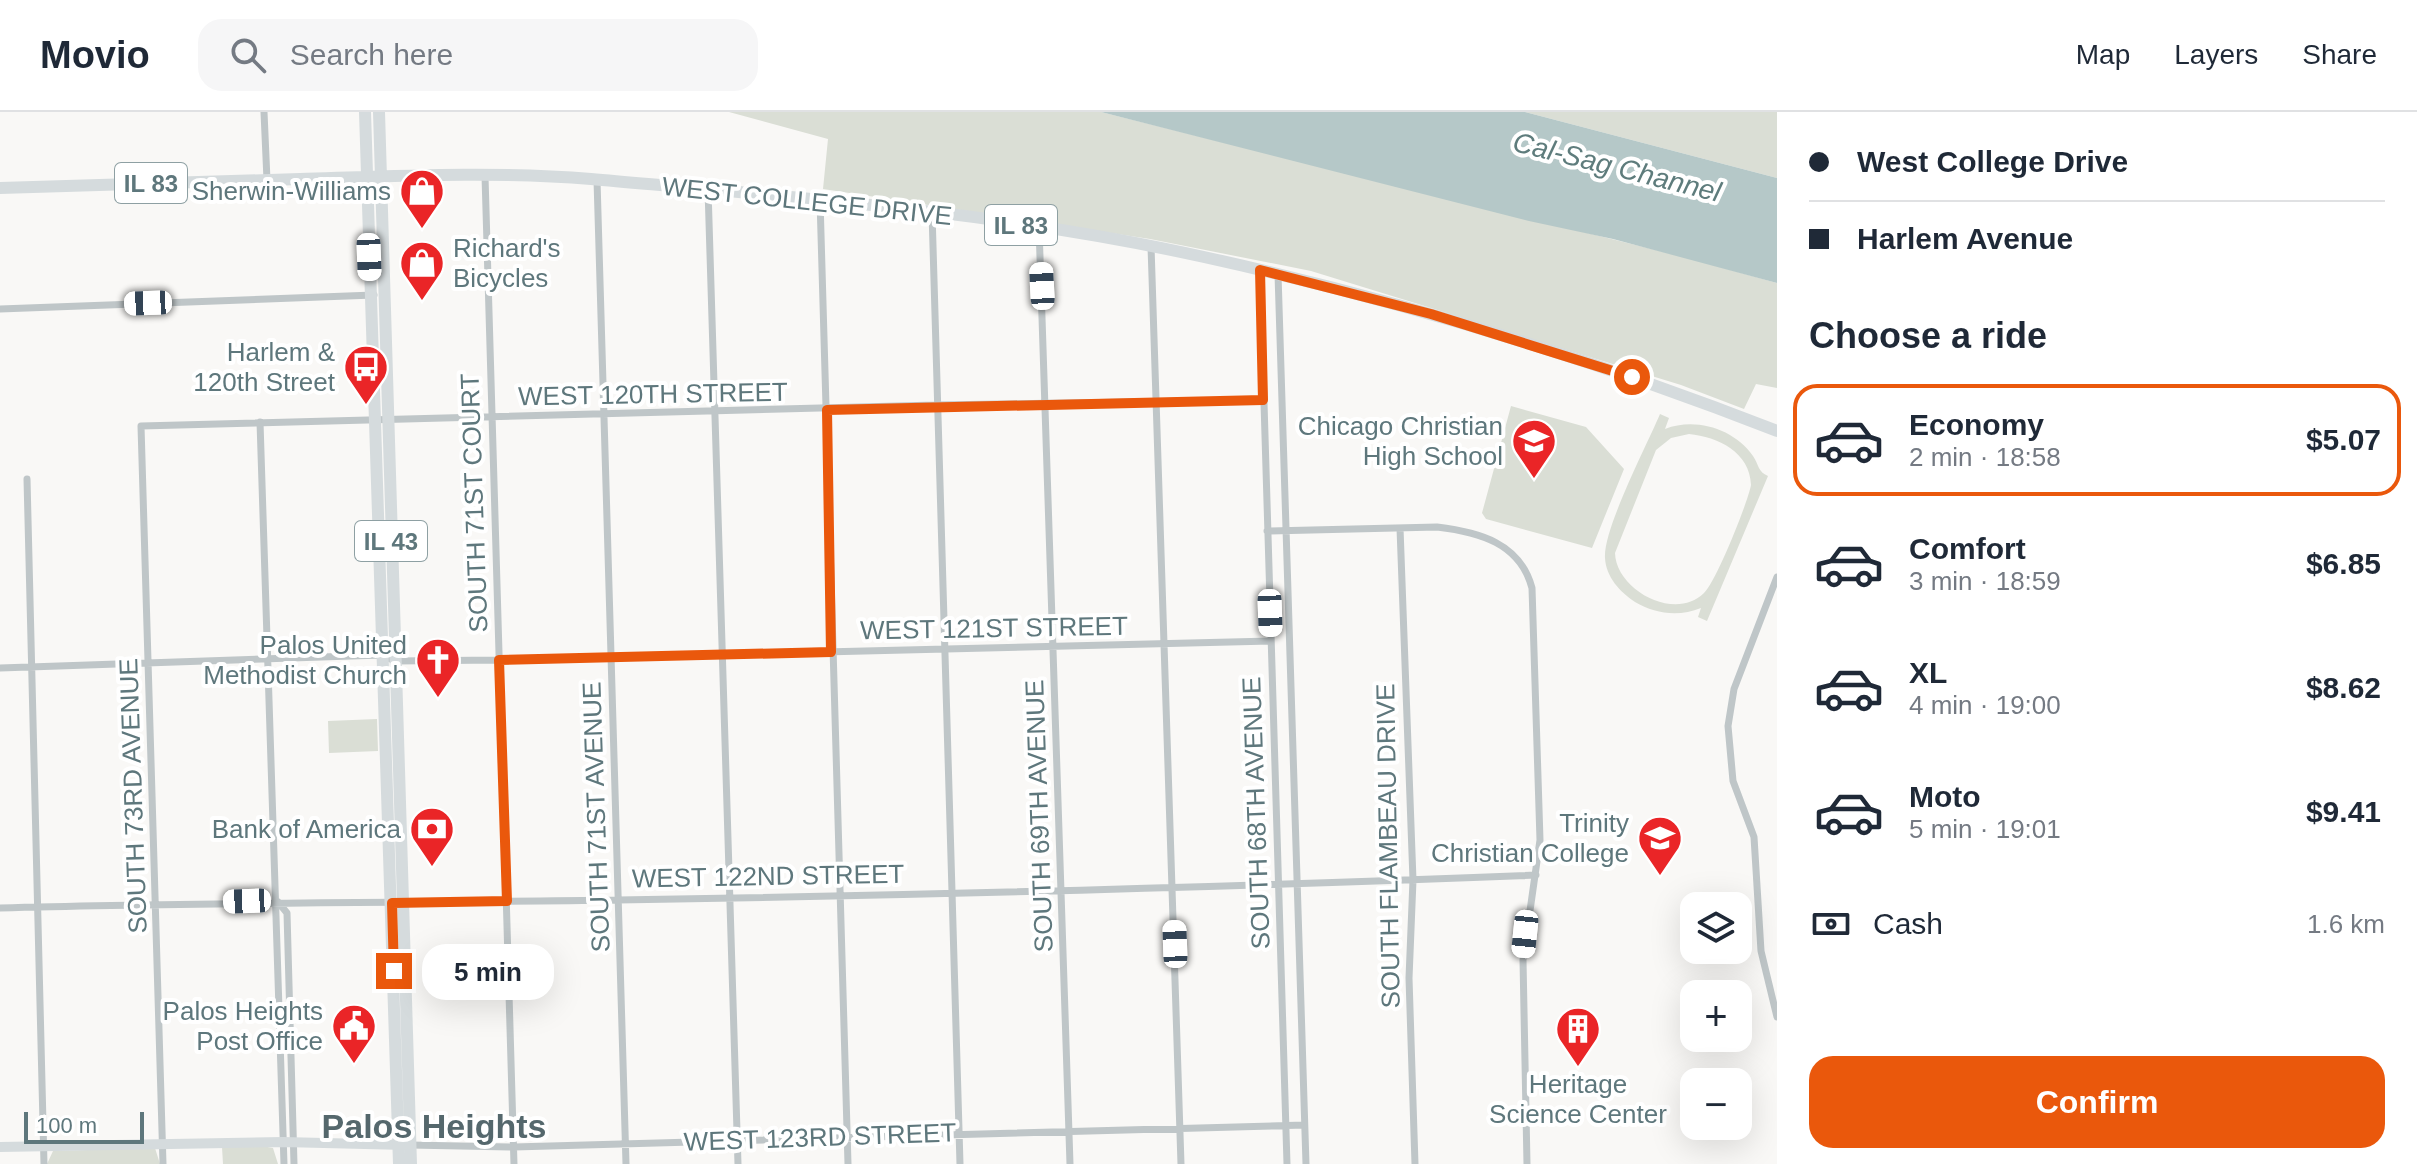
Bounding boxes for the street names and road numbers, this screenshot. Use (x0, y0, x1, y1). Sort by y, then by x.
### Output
road number: IL 83 (115, 163, 187, 203)
street label: WEST COLLEGE DRIVE (661, 171, 953, 231)
road number: IL 83 (985, 205, 1057, 245)
street label: SOUTH 71ST COURT (454, 373, 494, 633)
street label: WEST 120TH STREET (518, 377, 788, 411)
road number: IL 43 (355, 521, 427, 561)
street label: WEST 121ST STREET (860, 611, 1128, 645)
street label: SOUTH 73RD AVENUE (113, 658, 153, 934)
street label: SOUTH 68TH AVENUE (1236, 676, 1276, 950)
street label: SOUTH 69TH AVENUE (1019, 679, 1059, 953)
street label: SOUTH 71ST AVENUE (576, 681, 616, 953)
street label: SOUTH FLAMBEAU DRIVE (1370, 683, 1406, 1009)
street label: WEST 122ND STREET (631, 859, 905, 893)
street label: WEST 123RD STREET (683, 1117, 957, 1157)

